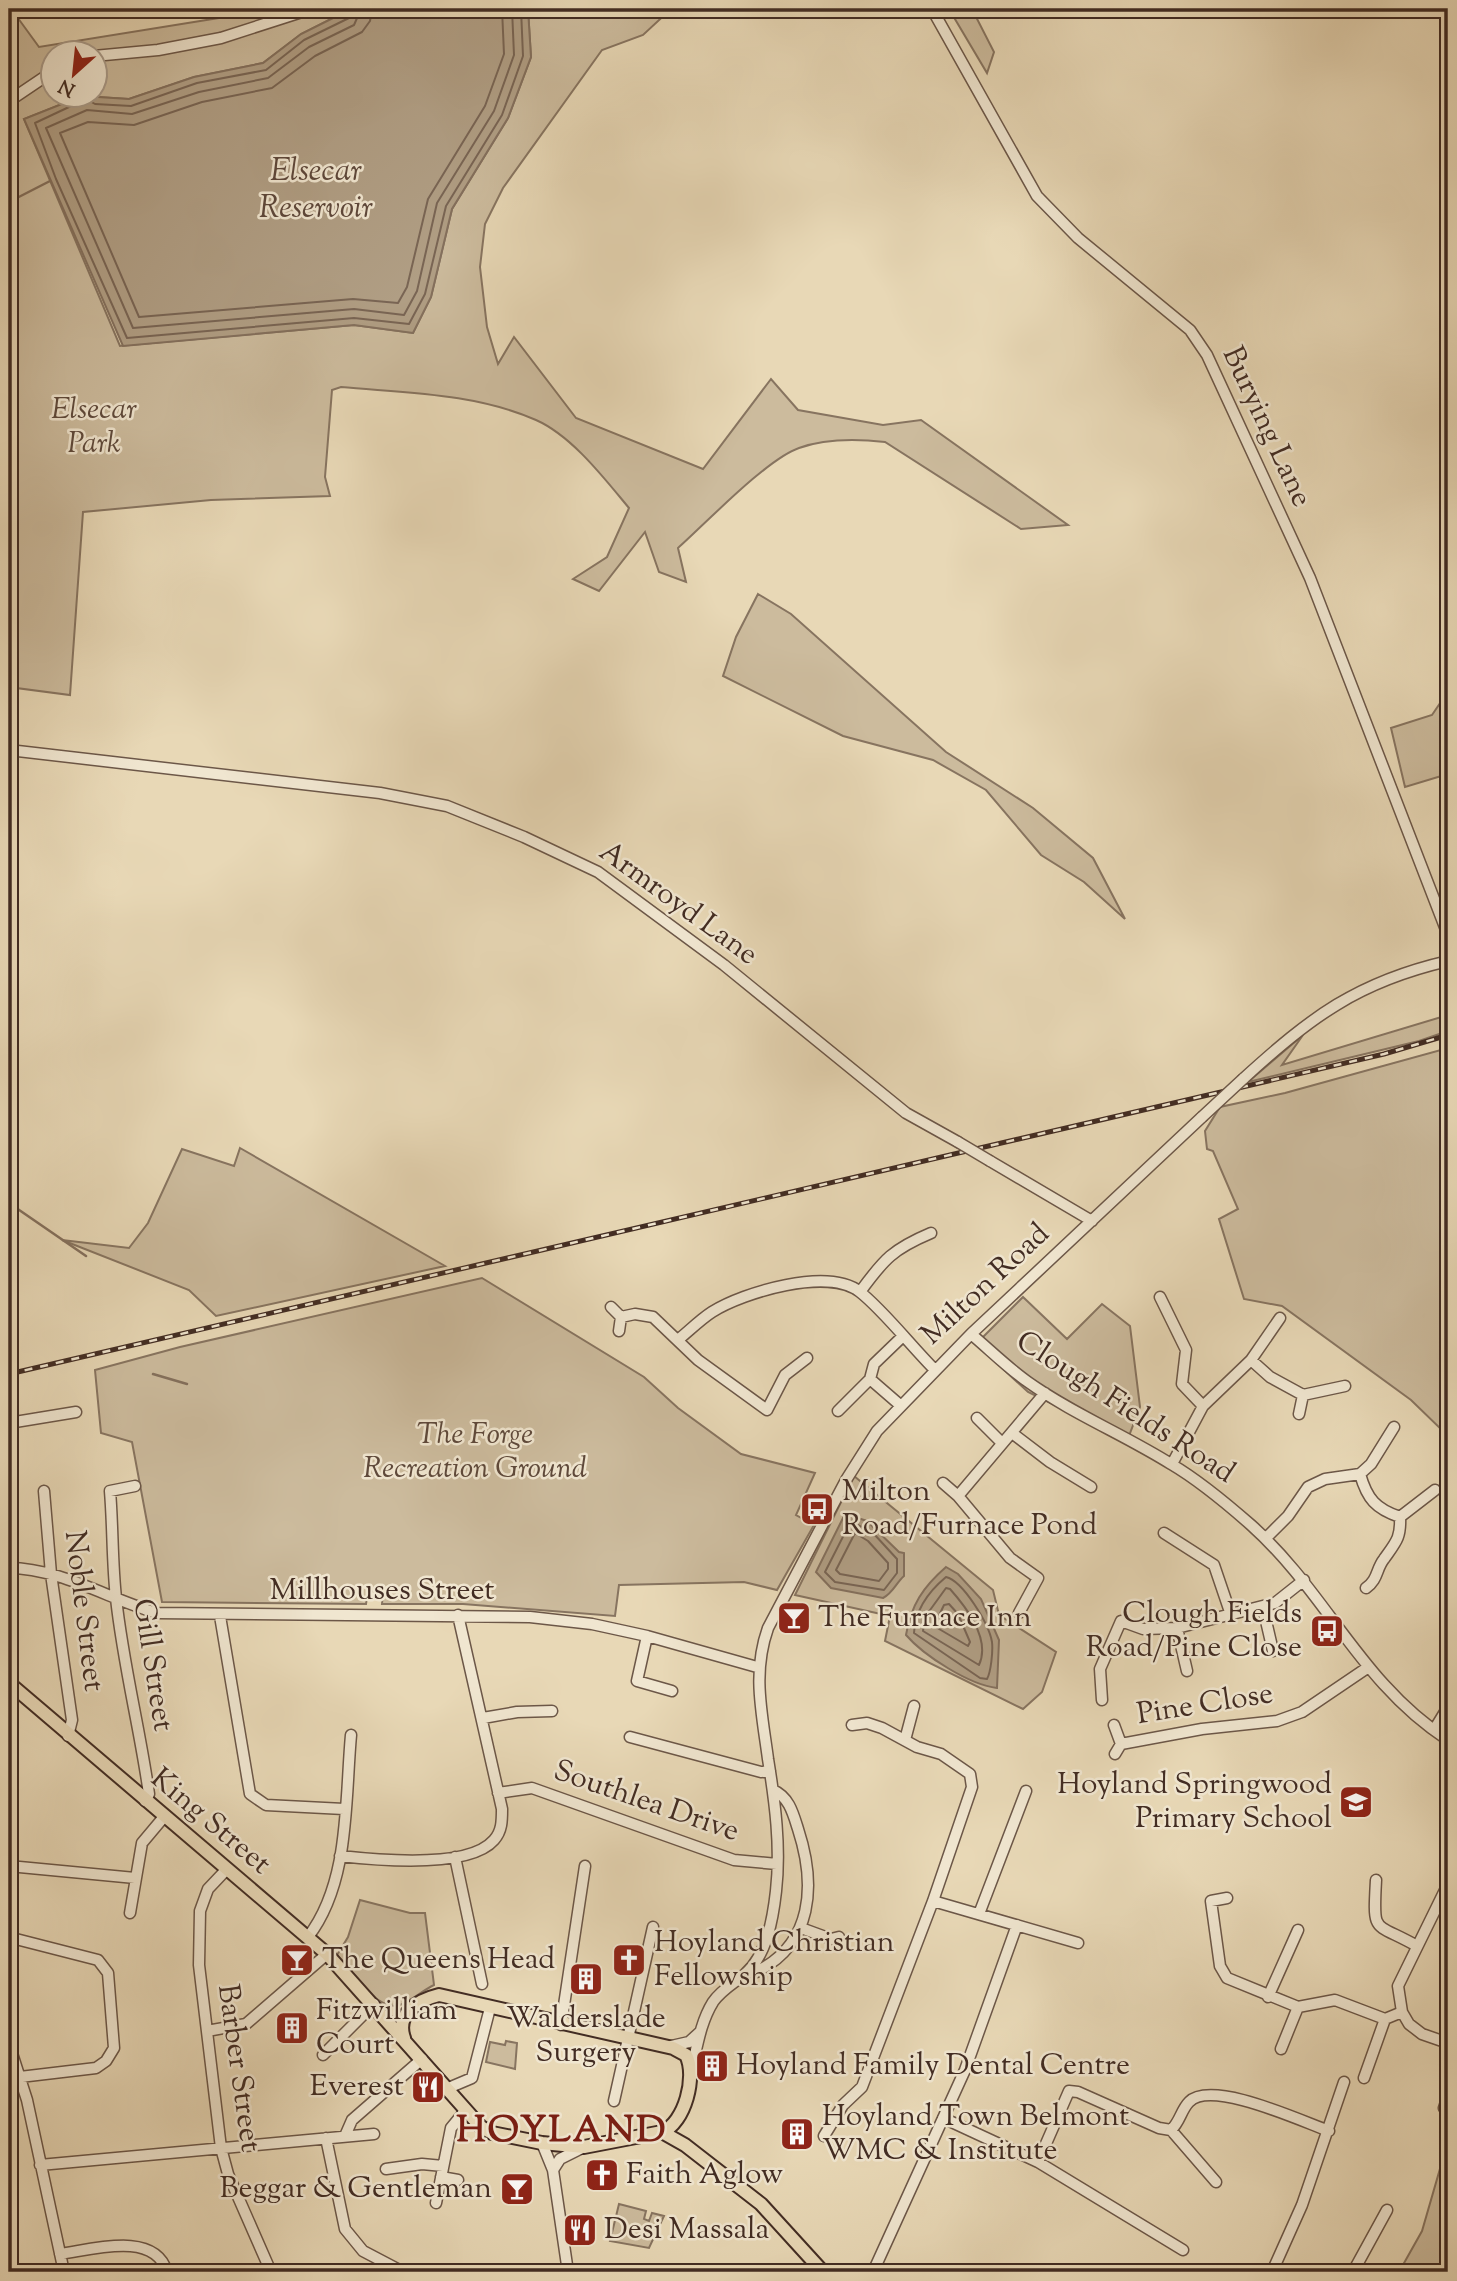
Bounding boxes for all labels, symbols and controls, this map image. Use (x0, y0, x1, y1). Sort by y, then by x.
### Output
north arrow (38, 38, 108, 108)
text: N (55, 71, 80, 102)
water label: Elsecar Reservoir (259, 149, 373, 232)
street label: Burying Lane (1210, 340, 1322, 514)
park label: Elsecar Park (51, 389, 137, 466)
street label: Armroyd Lane (590, 832, 766, 976)
street label: Milton Road (912, 1214, 1060, 1356)
street label: Clough Fields Road (1007, 1321, 1243, 1495)
park label: The Forge Recreation Ground (363, 1414, 587, 1491)
place label: Milton Road/Furnace Pond (842, 1471, 1097, 1548)
bus stop icon: Milton Road/Furnace Pond (798, 1490, 836, 1528)
street label: Noble Street (52, 1528, 114, 1694)
street label: Millhouses Street (269, 1570, 495, 1613)
place label: Clough Fields Road/Pine Close (1086, 1593, 1302, 1670)
street label: Gill Street (120, 1596, 184, 1734)
place label: The Furnace Inn (818, 1597, 1032, 1640)
bar icon: The Furnace Inn (775, 1599, 813, 1637)
bus stop icon: Clough Fields Road/Pine Close (1308, 1612, 1346, 1650)
street label: Pine Close (1134, 1673, 1276, 1737)
street label: Southlea Drive (547, 1750, 745, 1854)
street label: King Street (140, 1759, 280, 1885)
place label: Hoyland Springwood Primary School (1057, 1764, 1332, 1841)
school or university icon: Hoyland Springwood Primary School (1337, 1783, 1375, 1821)
place label: Hoyland Christian Fellowship (654, 1922, 895, 1999)
place label: The Queens Head (322, 1939, 555, 1982)
bar icon: The Queens Head (278, 1941, 316, 1979)
church icon: Hoyland Christian Fellowship (610, 1941, 648, 1979)
building icon: Walderslade Surgery (567, 1960, 605, 1998)
street label: Barber Street (205, 1981, 271, 2155)
place label: Fitzwilliam Court (316, 1990, 457, 2067)
place label: Walderslade Surgery (506, 1998, 666, 2075)
building icon: Fitzwilliam Court (273, 2009, 311, 2047)
place label: Hoyland Family Dental Centre (736, 2045, 1130, 2088)
building icon: Hoyland Family Dental Centre (693, 2047, 731, 2085)
place label: Everest (310, 2066, 404, 2109)
restaurant icon: Everest (409, 2068, 447, 2106)
place label: Hoyland Town Belmont WMC & Institute (822, 2096, 1129, 2173)
district label: HOYLAND (456, 2105, 668, 2159)
building icon: Hoyland Town Belmont WMC & Institute (778, 2115, 816, 2153)
place label: Faith Aglow (626, 2154, 783, 2197)
church icon: Faith Aglow (583, 2156, 621, 2194)
place label: Beggar & Gentleman (220, 2168, 492, 2211)
bar icon: Beggar & Gentleman (498, 2170, 536, 2208)
place label: Desi Massala (604, 2209, 770, 2252)
restaurant icon: Desi Massala (561, 2211, 599, 2249)

